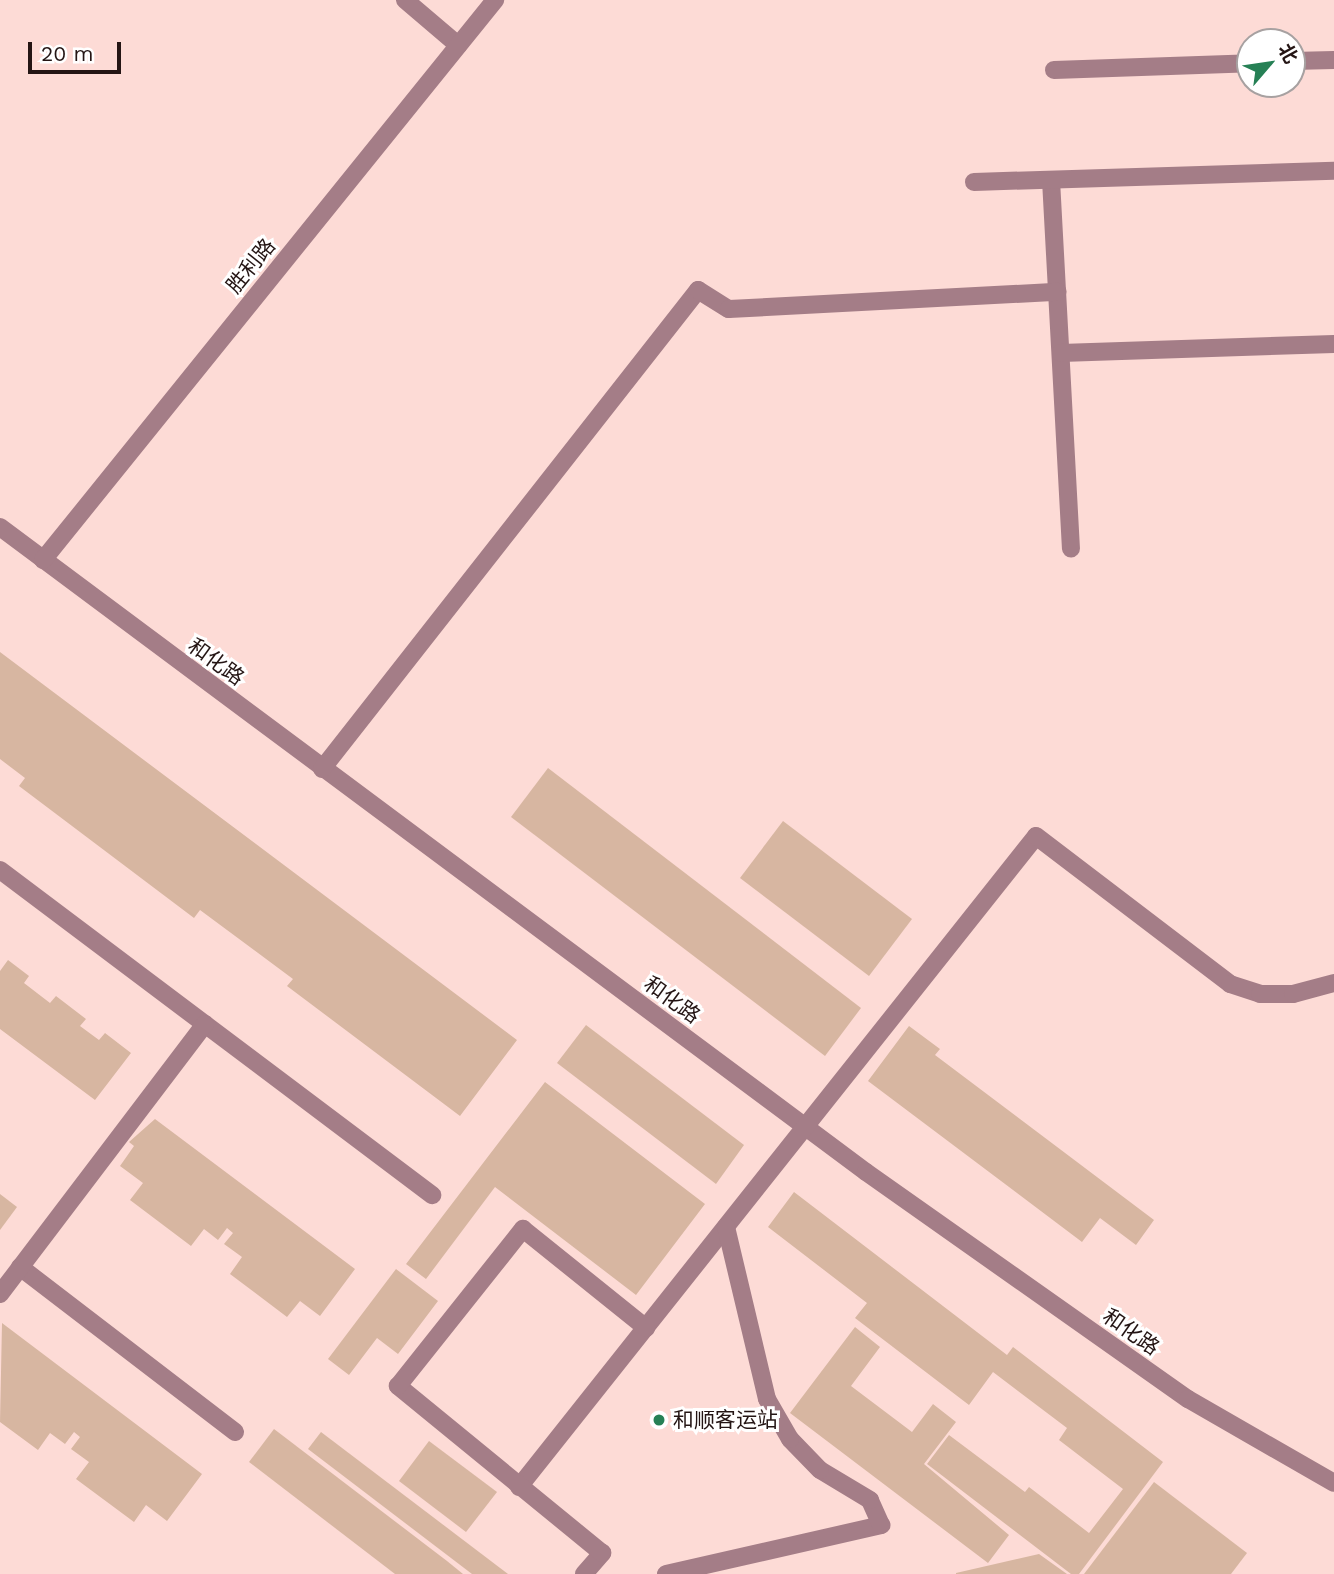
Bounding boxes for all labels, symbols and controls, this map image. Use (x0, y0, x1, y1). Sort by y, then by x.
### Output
scale bar (32, 28, 124, 72)
north arrow (1236, 28, 1306, 98)
text: 北 (1273, 40, 1303, 67)
text: 20 m (41, 41, 93, 66)
street label: 胜利路 (221, 234, 281, 298)
street label: 和化路 (183, 633, 249, 691)
street label: 和化路 (639, 971, 705, 1029)
street label: 和化路 (1098, 1304, 1164, 1360)
place label: 和顺客运站 (673, 1407, 778, 1433)
marker: 和顺客运站 (651, 1412, 667, 1428)

